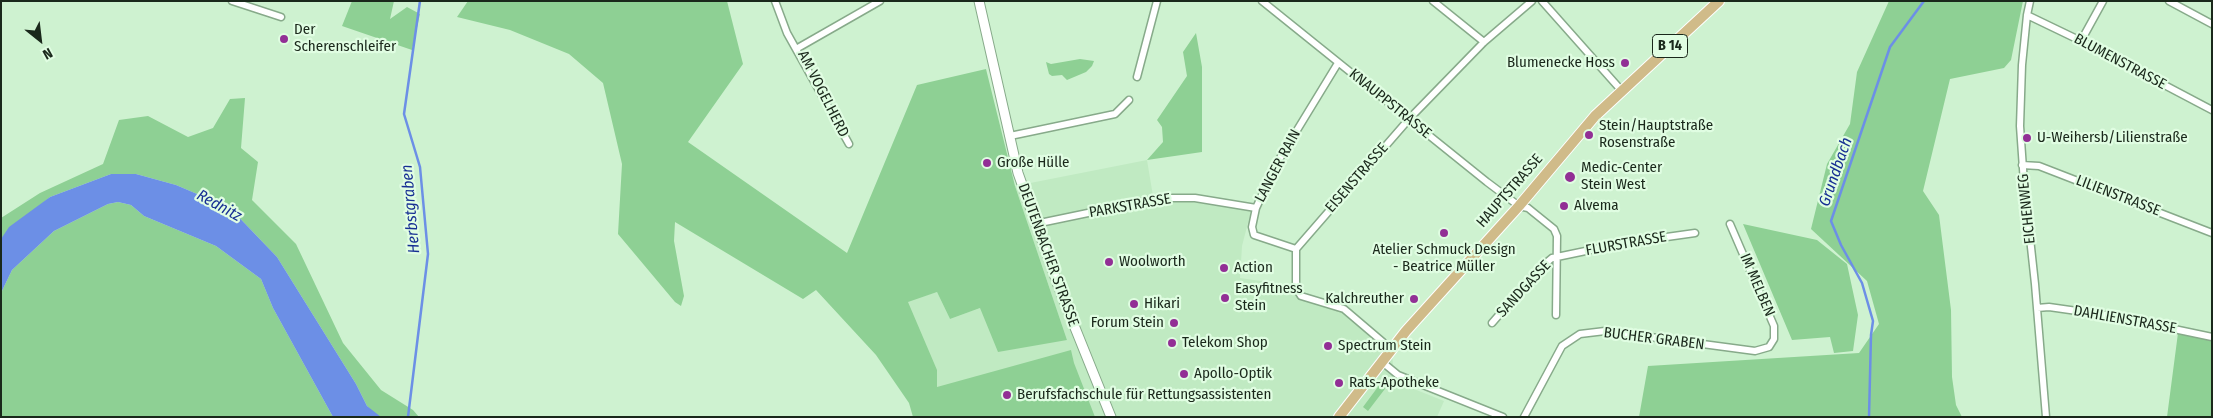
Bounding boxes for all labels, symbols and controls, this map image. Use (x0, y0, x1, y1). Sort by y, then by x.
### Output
north arrow (15, 15, 65, 65)
place label: Der Scherenschleifer (294, 21, 396, 56)
street label: BLUMENSTRASSE (2071, 30, 2169, 94)
marker: Der Scherenschleifer (278, 33, 290, 45)
road number: B 14 (1652, 34, 1688, 58)
text: N (40, 44, 55, 63)
street label: AM VOGELHERD (794, 48, 852, 140)
place label: Blumenecke Hoss (1507, 54, 1615, 72)
marker: Blumenecke Hoss (1619, 57, 1631, 69)
street label: KNAUPPSTRASSE (1345, 65, 1435, 143)
place label: Stein/Hauptstraße Rosenstraße (1599, 117, 1713, 152)
street label: LANGER RAIN (1251, 126, 1305, 206)
marker: Stein/Hauptstraße Rosenstraße (1583, 129, 1595, 141)
place label: U-Weihersb/Lilienstraße (2037, 129, 2188, 147)
marker: U-Weihersb/Lilienstraße (2021, 132, 2033, 144)
water label: Grundbach (1815, 135, 1857, 209)
street label: EISENSTRASSE (1322, 139, 1392, 217)
street label: HAUPTSTRASSE (1473, 151, 1547, 231)
place label: Große Hülle (997, 154, 1069, 172)
marker: Große Hülle (981, 157, 993, 169)
place label: Medic-Center Stein West (1581, 159, 1662, 194)
water label: Herbstgraben (398, 164, 424, 254)
marker: Medic-Center Stein West (1563, 170, 1577, 184)
street label: LILIENSTRASSE (2073, 172, 2163, 220)
street label: EICHENWEG (2014, 173, 2040, 245)
street label: DEUTENBACHER STRASSE (1014, 181, 1082, 329)
water label: Rednitz (193, 186, 245, 226)
street label: PARKSTRASSE (1088, 190, 1172, 222)
place label: Alvema (1574, 197, 1619, 215)
marker: Alvema (1558, 200, 1570, 212)
marker: Atelier Schmuck Design - Beatrice Müller (1438, 227, 1450, 239)
street label: FLURSTRASSE (1584, 228, 1668, 260)
place label: Atelier Schmuck Design - Beatrice Müller (1372, 241, 1516, 276)
street label: IM MELBEN (1736, 251, 1778, 319)
place label: Woolworth (1119, 253, 1186, 271)
marker: Woolworth (1103, 256, 1115, 268)
street label: SANDGASSE (1493, 257, 1555, 321)
place label: Action (1234, 259, 1273, 277)
marker: Action (1218, 262, 1230, 274)
place label: Easyfitness Stein (1235, 280, 1303, 315)
place label: Kalchreuther (1325, 290, 1404, 308)
marker: Easyfitness Stein (1219, 292, 1231, 304)
marker: Kalchreuther (1408, 293, 1420, 305)
place label: Hikari (1144, 295, 1180, 313)
marker: Hikari (1128, 298, 1140, 310)
street label: DAHLIENSTRASSE (2072, 302, 2178, 338)
place label: Forum Stein (1091, 314, 1164, 332)
marker: Forum Stein (1168, 317, 1180, 329)
street label: BUCHER GRABEN (1603, 324, 1705, 354)
place label: Telekom Shop (1182, 334, 1268, 352)
marker: Telekom Shop (1166, 337, 1178, 349)
place label: Spectrum Stein (1338, 337, 1432, 355)
marker: Spectrum Stein (1322, 340, 1334, 352)
place label: Apollo-Optik (1194, 365, 1272, 383)
marker: Apollo-Optik (1178, 368, 1190, 380)
place label: Rats-Apotheke (1349, 374, 1439, 392)
marker: Rats-Apotheke (1333, 377, 1345, 389)
place label: Berufsfachschule für Rettungsassistenten (1017, 386, 1271, 404)
marker: Berufsfachschule für Rettungsassistenten (1001, 389, 1013, 401)

